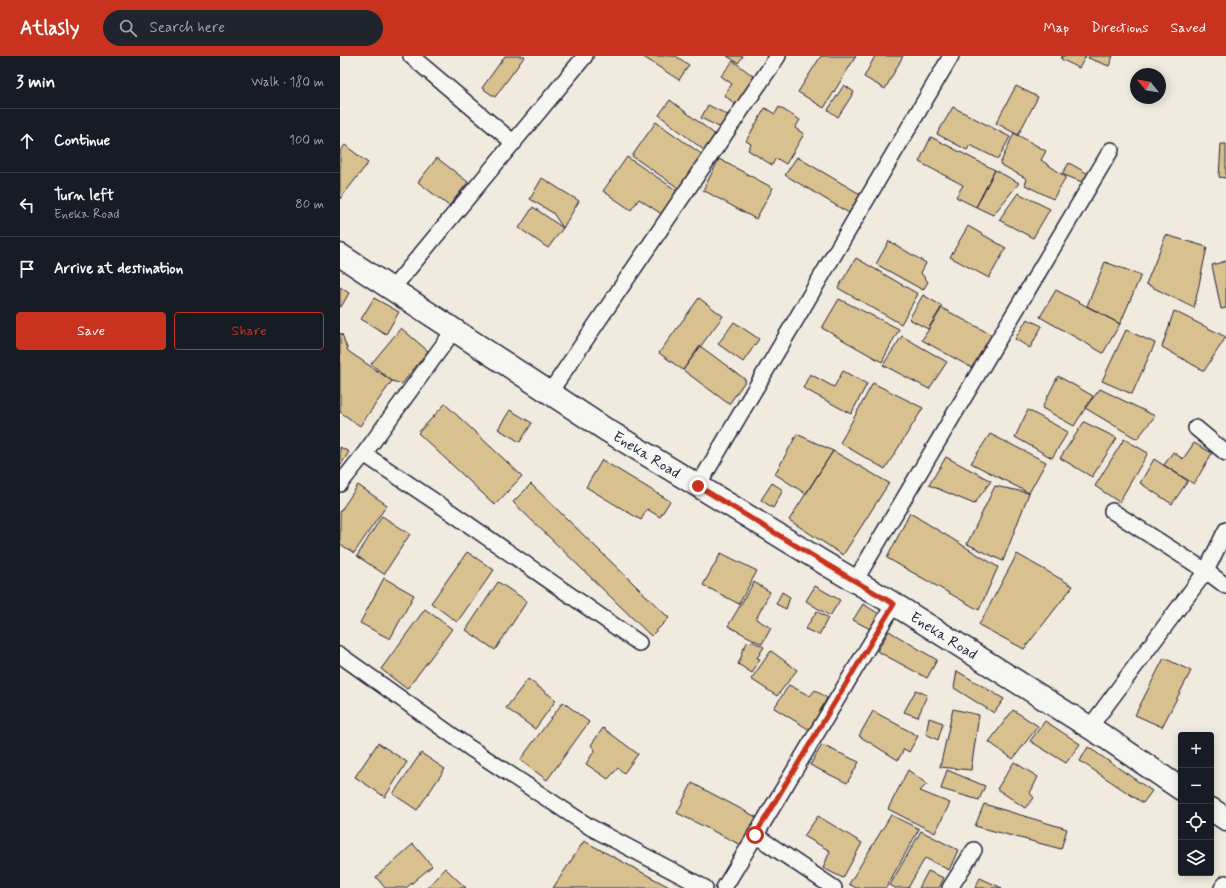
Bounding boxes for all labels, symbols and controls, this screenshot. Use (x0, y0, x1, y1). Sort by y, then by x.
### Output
search box (103, 10, 383, 46)
text: Atlasly (20, 16, 79, 41)
icon: search (117, 17, 139, 39)
text: Search here (149, 18, 225, 38)
text: Map (1043, 19, 1069, 37)
text: Directions (1091, 19, 1149, 37)
text: Saved (1171, 19, 1206, 37)
north arrow (1130, 68, 1166, 104)
text: 3 min (16, 71, 55, 93)
text: Walk · 180 m (251, 74, 324, 91)
icon: ahead (16, 130, 38, 152)
text: Continue (54, 131, 110, 151)
text: 100 m (289, 132, 324, 149)
text: Turn left (54, 186, 114, 206)
icon: left (16, 194, 38, 216)
text: 80 m (295, 196, 324, 213)
text: Eneka Road (54, 206, 119, 223)
icon: arrive (16, 258, 38, 280)
text: Arrive at destination (54, 259, 183, 279)
button: Save (16, 312, 166, 350)
button: Share (174, 312, 324, 350)
street label: Eneka Road (609, 427, 684, 484)
route end (689, 477, 707, 495)
street label: Eneka Road (906, 608, 981, 665)
map controls (1178, 732, 1214, 876)
button: + (1178, 732, 1214, 768)
button: − (1178, 768, 1214, 804)
button: locate (1178, 804, 1214, 840)
route start (746, 826, 764, 844)
button: layers (1178, 840, 1214, 876)

